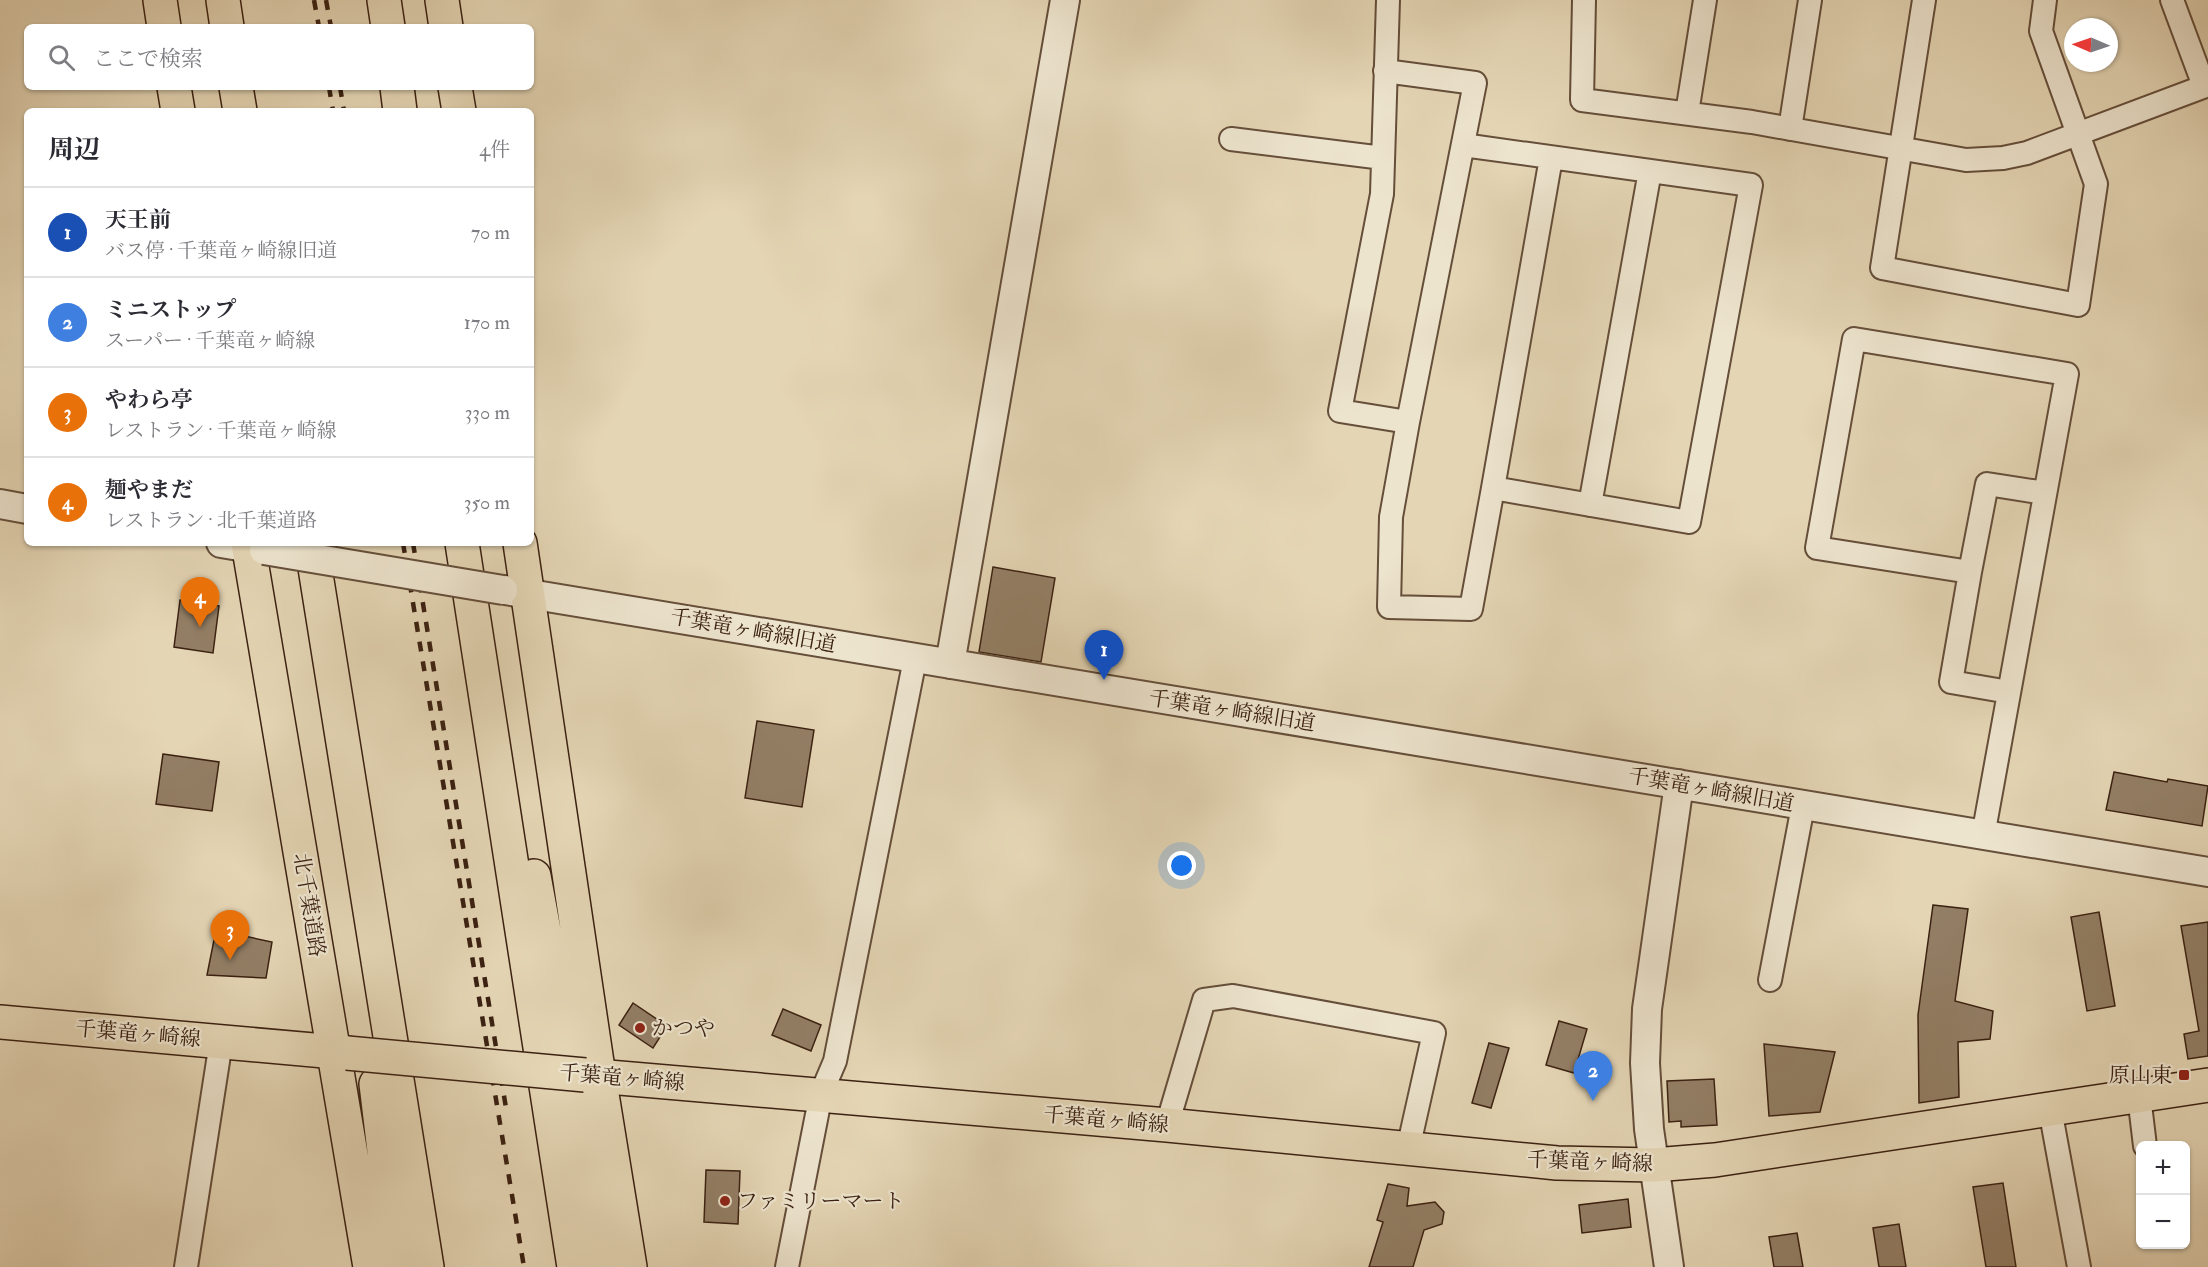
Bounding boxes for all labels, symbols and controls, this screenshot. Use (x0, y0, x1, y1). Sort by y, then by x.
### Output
north arrow (2064, 18, 2118, 72)
search box (24, 24, 534, 90)
icon: search (45, 41, 78, 74)
text: ここで検索 (93, 45, 203, 73)
text: 周辺 (48, 134, 100, 166)
text: 4件 (479, 137, 510, 162)
text: 天王前 (105, 206, 171, 234)
text: 1 (64, 220, 71, 245)
text: 70 m (471, 220, 510, 245)
text: バス停 · 千葉竜ヶ崎線旧道 (105, 238, 337, 263)
text: ミニストップ (105, 296, 236, 324)
text: 2 (62, 310, 73, 335)
text: 170 m (464, 310, 510, 335)
text: スーパー · 千葉竜ヶ崎線 (105, 328, 315, 353)
text: やわら亭 (105, 386, 193, 414)
text: 3 (64, 400, 71, 425)
text: 330 m (465, 400, 510, 425)
text: レストラン · 千葉竜ヶ崎線 (105, 418, 337, 443)
text: 麺やまだ (105, 476, 193, 504)
text: 4 (62, 490, 73, 515)
text: 350 m (464, 490, 510, 515)
text: レストラン · 北千葉道路 (105, 508, 317, 533)
pin: 4 (180, 578, 220, 627)
street label: 千葉竜ヶ崎線旧道 (668, 603, 838, 659)
pin: 1 (1084, 630, 1124, 680)
street label: 千葉竜ヶ崎線旧道 (1147, 685, 1317, 737)
street label: 千葉竜ヶ崎線旧道 (1626, 762, 1796, 818)
street label: 北千葉道路 (287, 851, 331, 959)
your location (1167, 851, 1196, 880)
pin: 3 (210, 910, 250, 960)
street label: 千葉竜ヶ崎線 (74, 1015, 202, 1053)
place label: かつや (652, 1015, 715, 1042)
marker: かつや (633, 1021, 647, 1035)
pin: 2 (1574, 1052, 1612, 1101)
street label: 千葉竜ヶ崎線 (558, 1059, 686, 1097)
place label: 原山東 (2109, 1062, 2172, 1089)
marker: 原山東 (2177, 1068, 2191, 1082)
street label: 千葉竜ヶ崎線 (1042, 1101, 1170, 1139)
map controls (2136, 1141, 2190, 1249)
button: + (2136, 1141, 2190, 1195)
street label: 千葉竜ヶ崎線 (1527, 1146, 1653, 1178)
place label: ファミリーマート (737, 1188, 905, 1215)
marker: ファミリーマート (718, 1194, 732, 1208)
button: − (2136, 1195, 2190, 1249)

